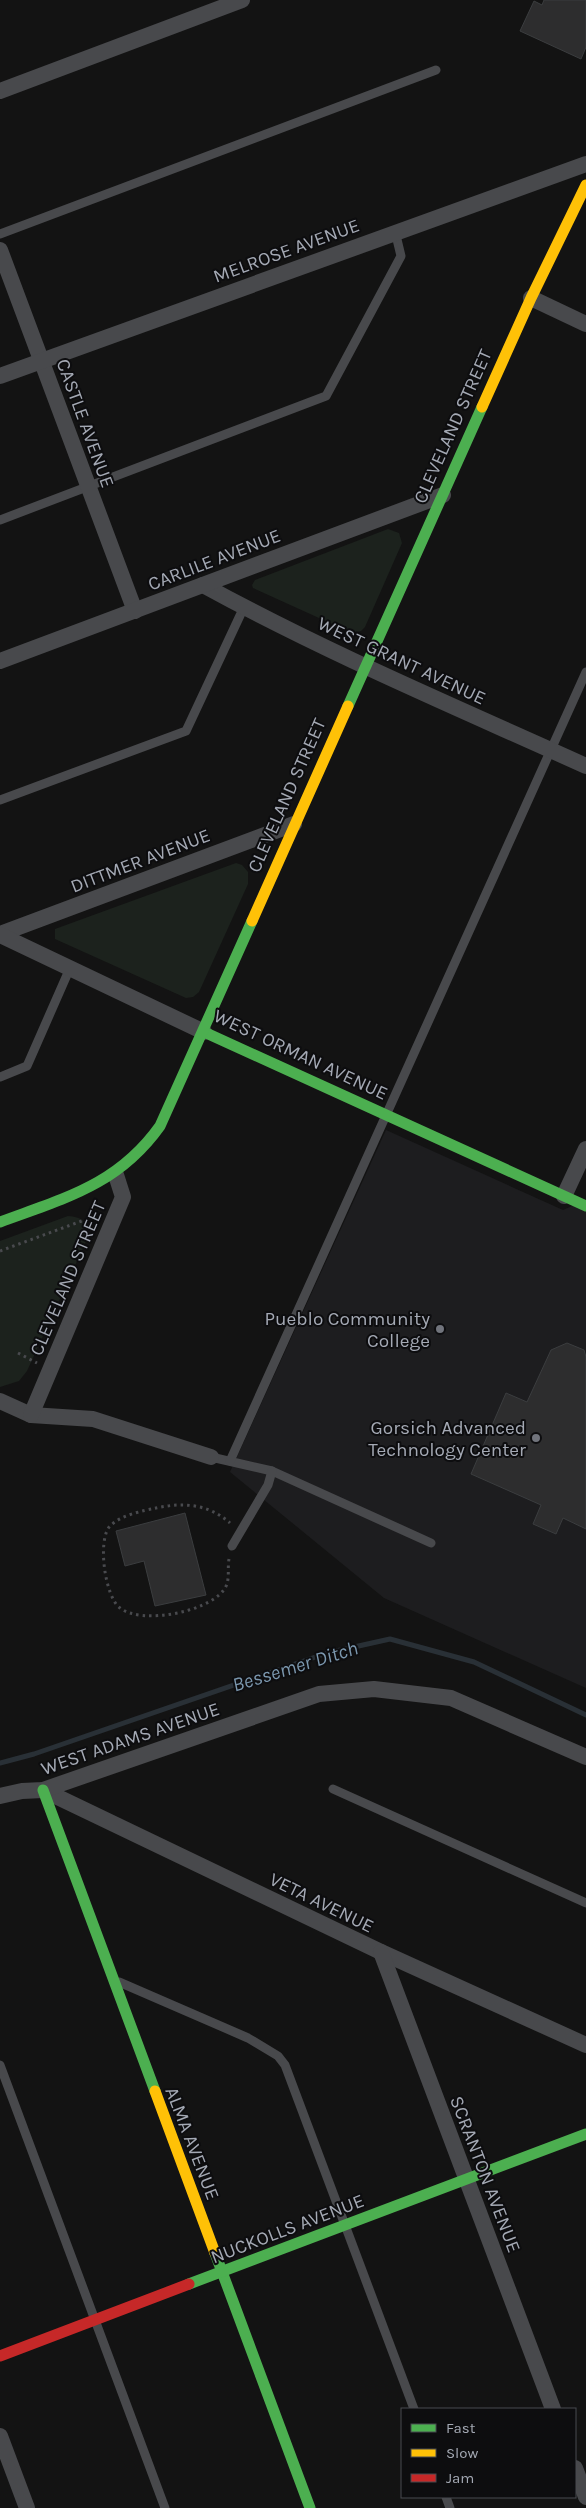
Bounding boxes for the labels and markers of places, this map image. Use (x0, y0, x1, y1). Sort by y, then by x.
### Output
place label: Pueblo Community College (265, 1308, 430, 1352)
marker: Pueblo Community College (434, 1323, 446, 1335)
place label: Gorsich Advanced Technology Center (368, 1417, 526, 1461)
marker: Gorsich Advanced Technology Center (530, 1432, 542, 1444)

